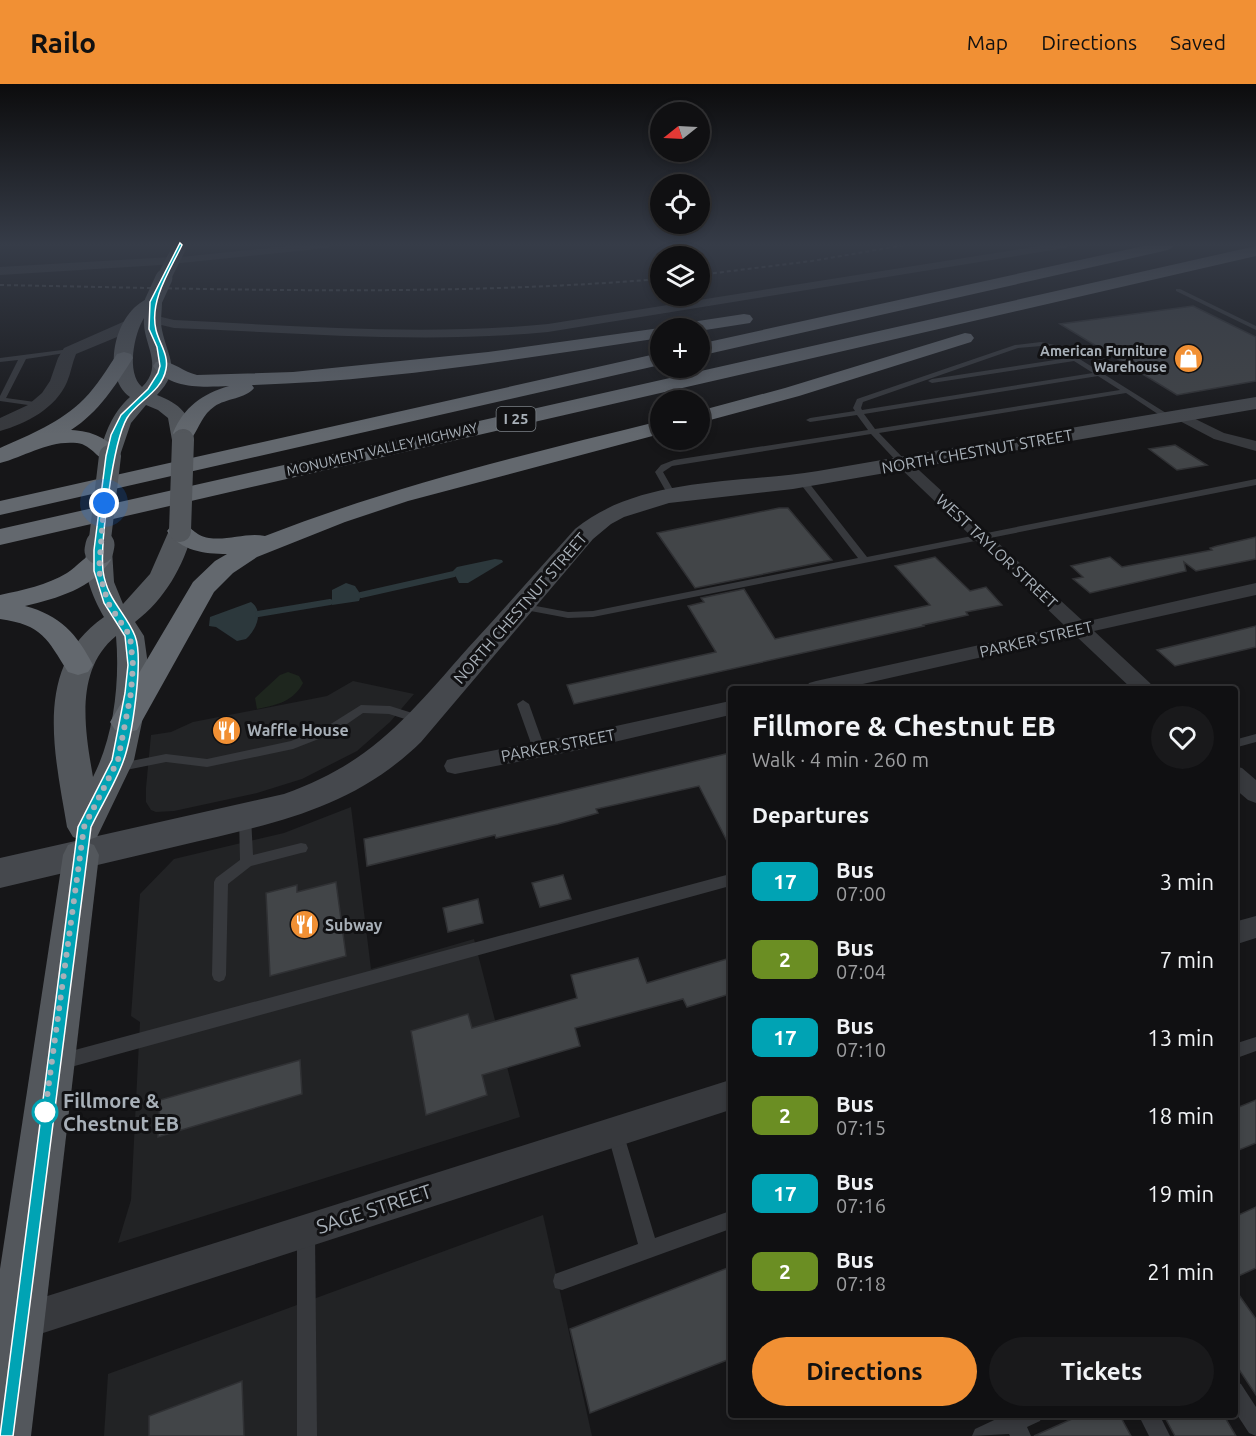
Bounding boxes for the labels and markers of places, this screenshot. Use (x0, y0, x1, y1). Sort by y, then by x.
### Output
place label: American Furniture Warehouse (1040, 343, 1167, 375)
shop icon: American Furniture Warehouse (1172, 343, 1204, 375)
restaurant icon: Waffle House (210, 714, 242, 746)
place label: Waffle House (247, 721, 349, 739)
restaurant icon: Subway (288, 909, 320, 941)
place label: Subway (325, 916, 383, 934)
place label: Fillmore & Chestnut EB (63, 1089, 179, 1135)
marker: Fillmore & Chestnut EB (32, 1099, 58, 1125)

